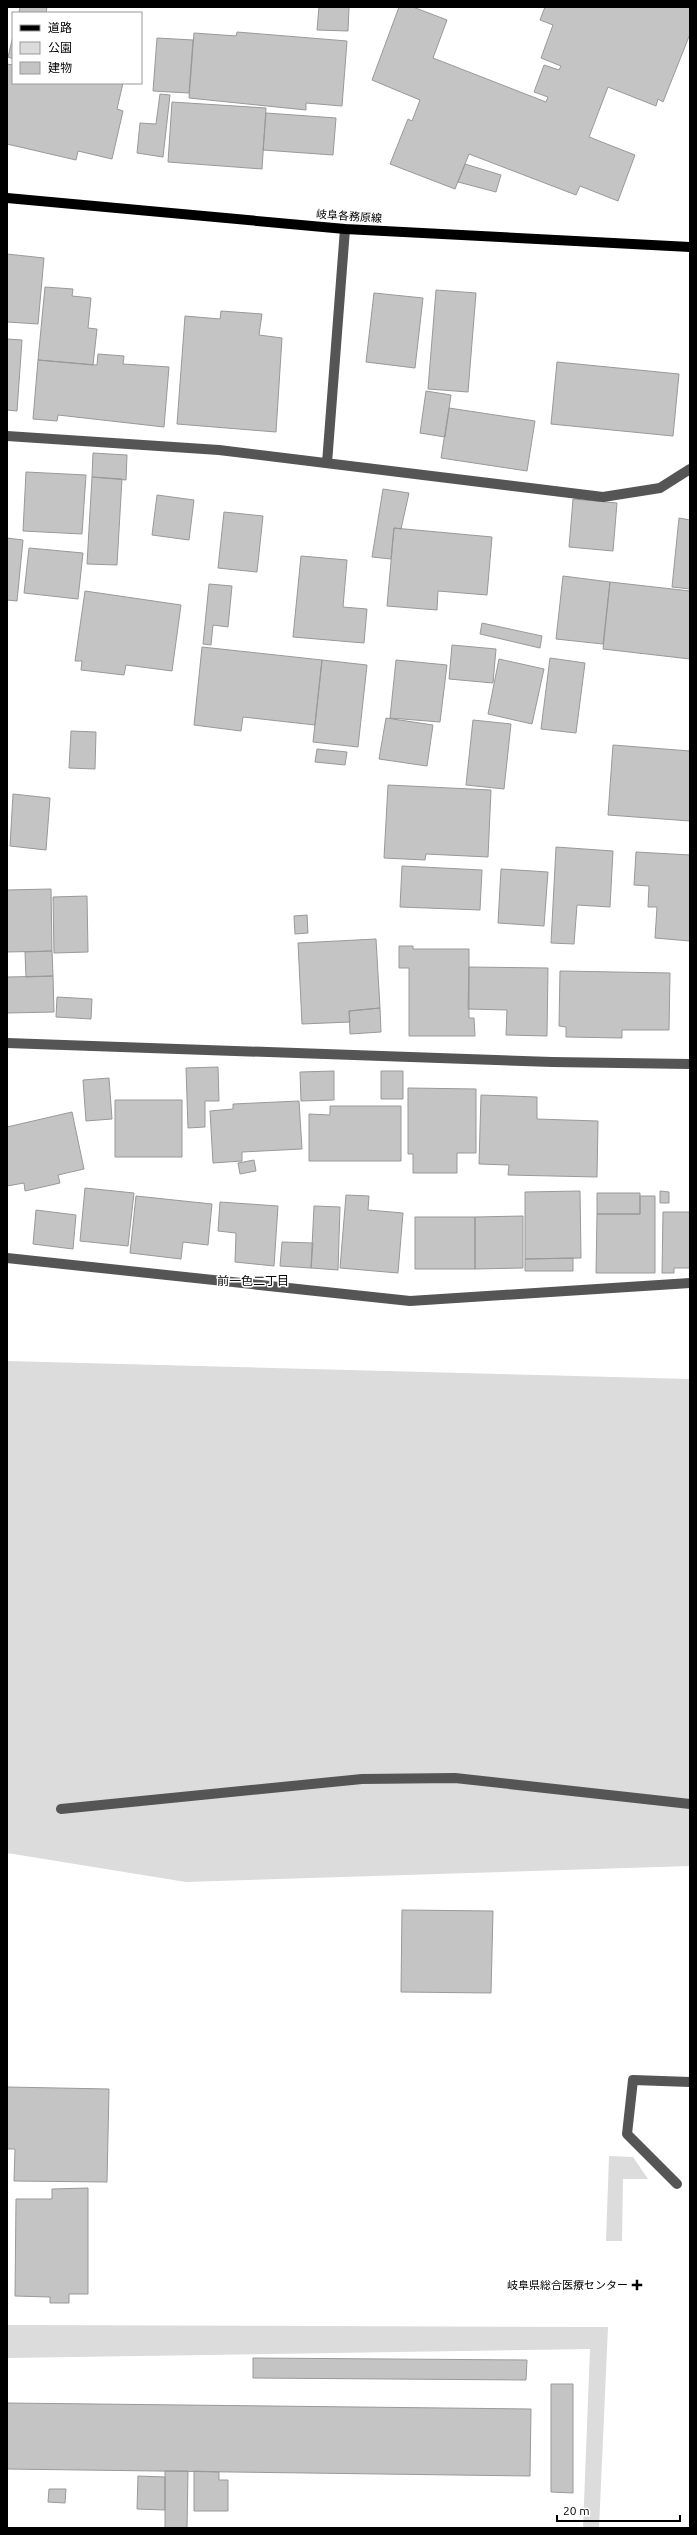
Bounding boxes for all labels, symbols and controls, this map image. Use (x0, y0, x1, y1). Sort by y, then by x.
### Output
legend (12, 12, 142, 84)
text: 道路 (48, 21, 72, 34)
text: 公園 (48, 41, 72, 54)
text: 建物 (48, 61, 72, 74)
street label: 岐阜各務原線 (316, 208, 382, 224)
district label: 前一色二丁目 (217, 1274, 289, 1287)
place label: 岐阜県総合医療センター (507, 2279, 628, 2291)
marker: 岐阜県総合医療センター (631, 2279, 643, 2291)
scale bar (557, 2497, 680, 2523)
text: 20 m (563, 2504, 590, 2517)

